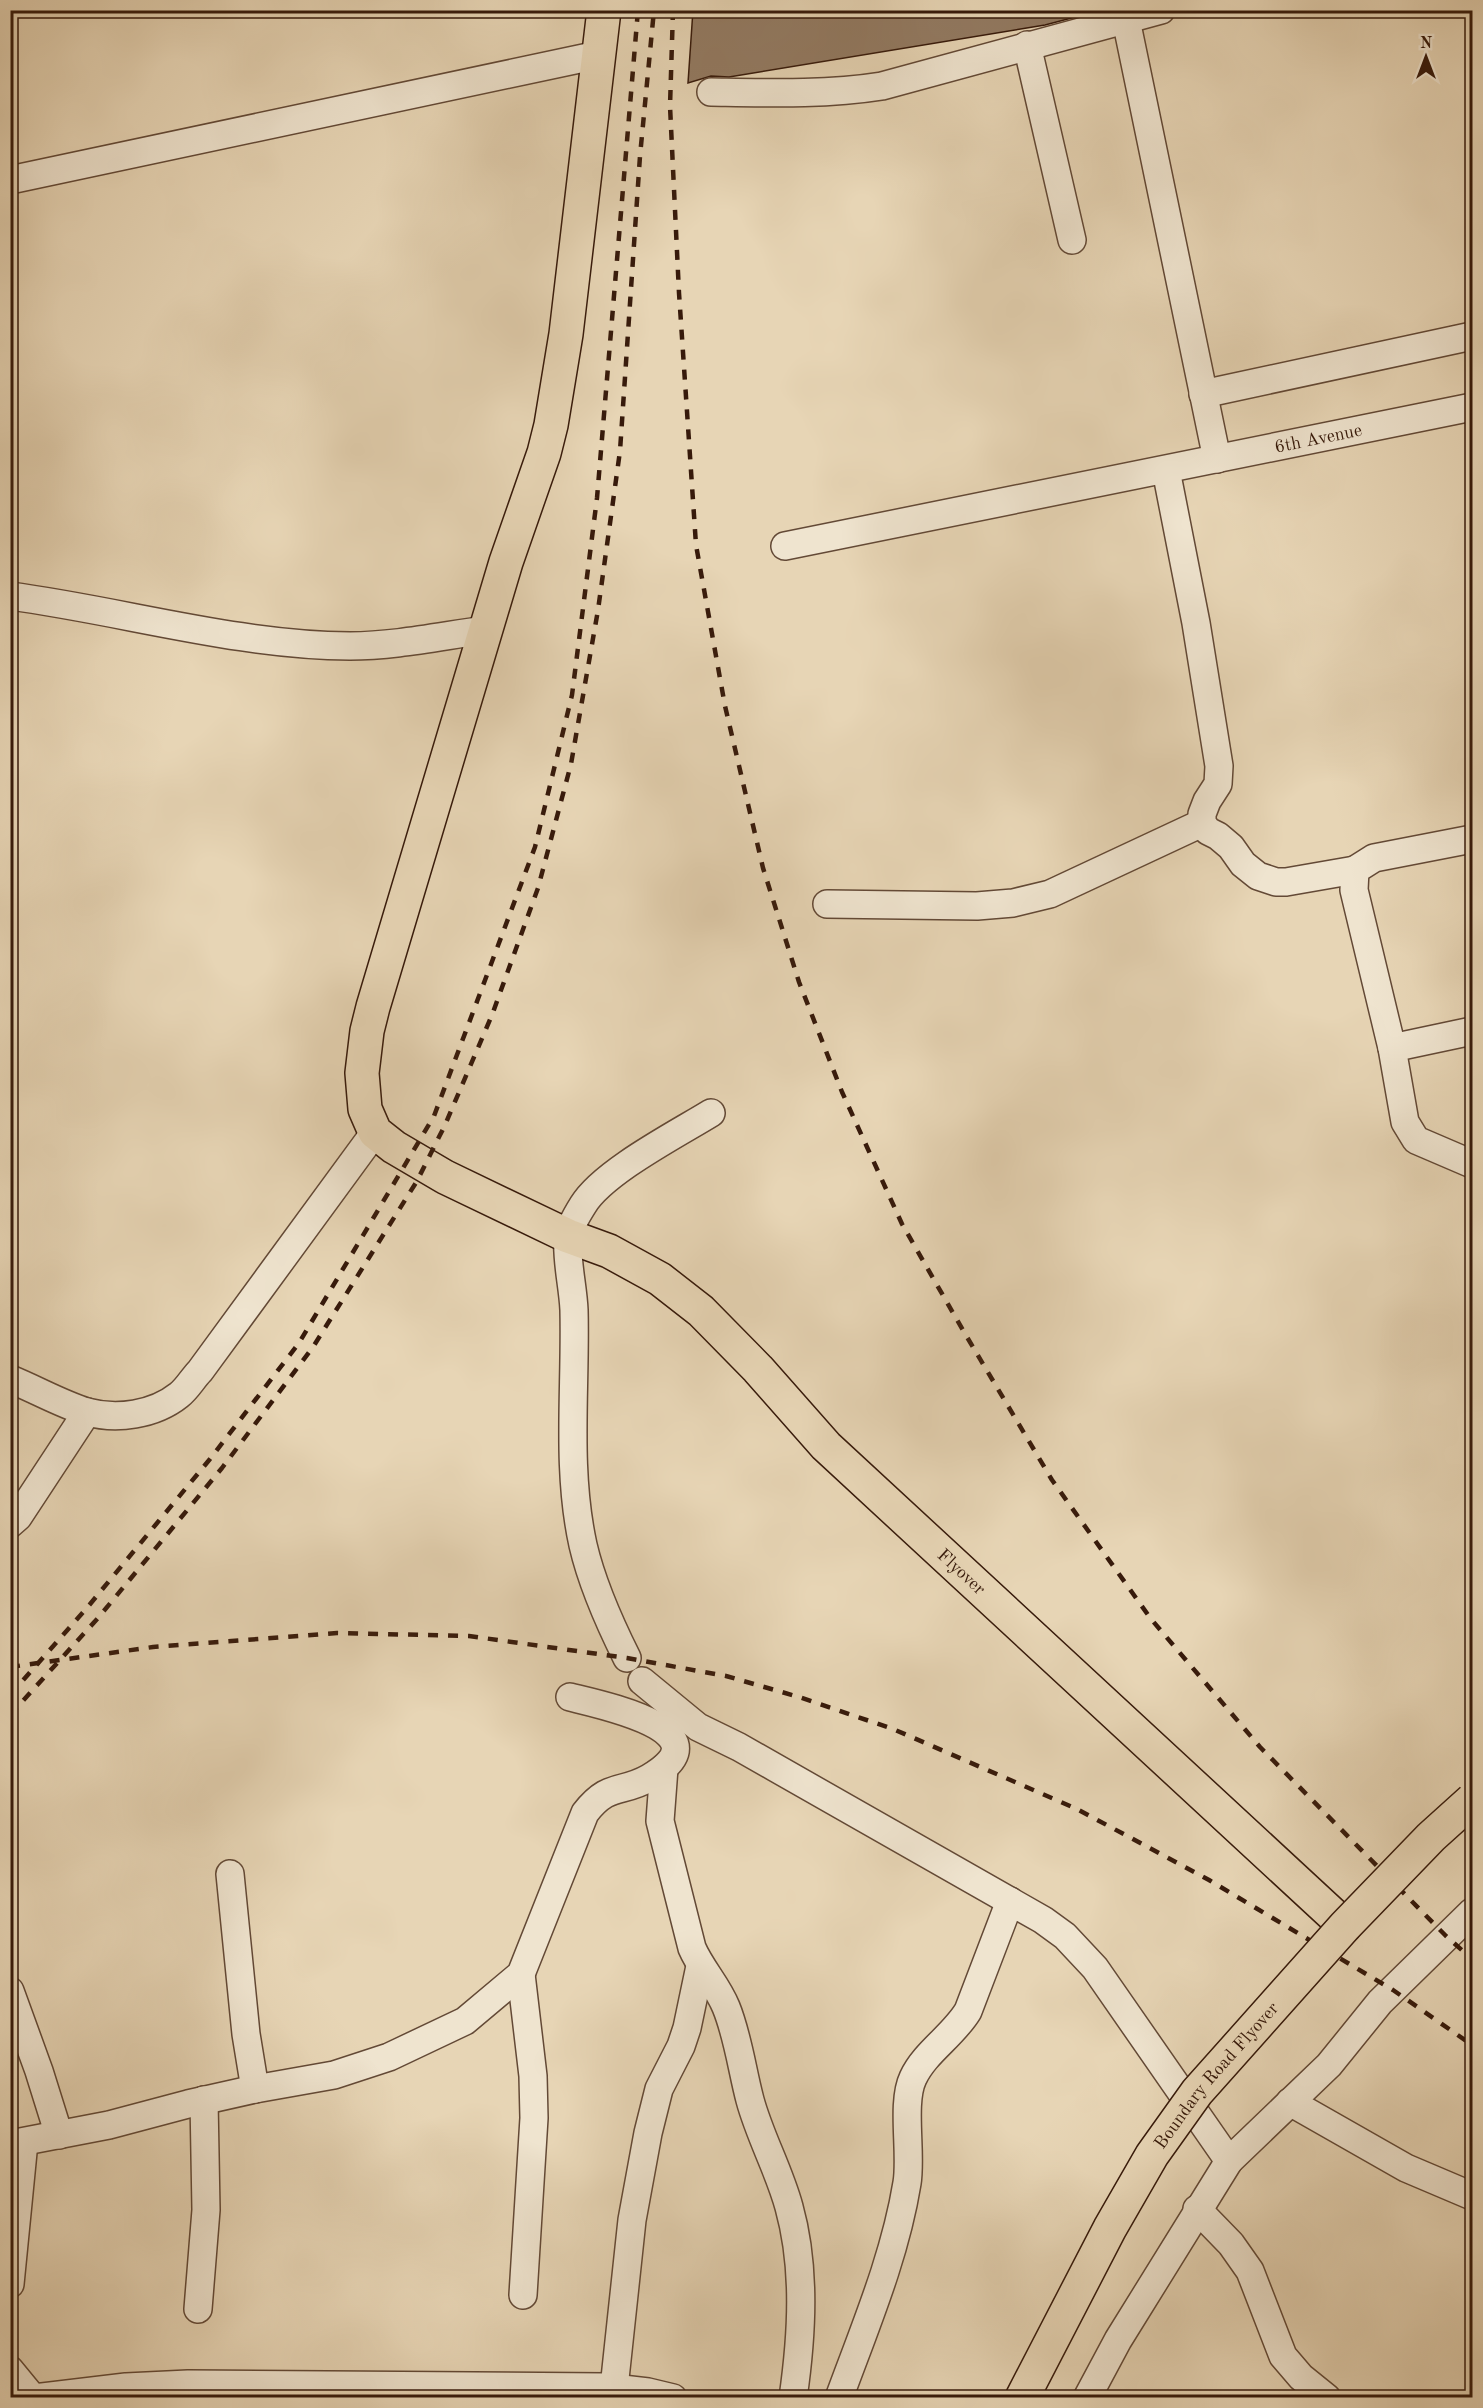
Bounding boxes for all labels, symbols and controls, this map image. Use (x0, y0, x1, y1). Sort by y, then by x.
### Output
north arrow (1396, 27, 1456, 87)
text: N (1420, 36, 1433, 52)
street label: 6th Avenue (1273, 421, 1364, 457)
street label: Flyover (934, 1546, 989, 1599)
street label: Boundary Road Flyover (1151, 1999, 1283, 2153)

